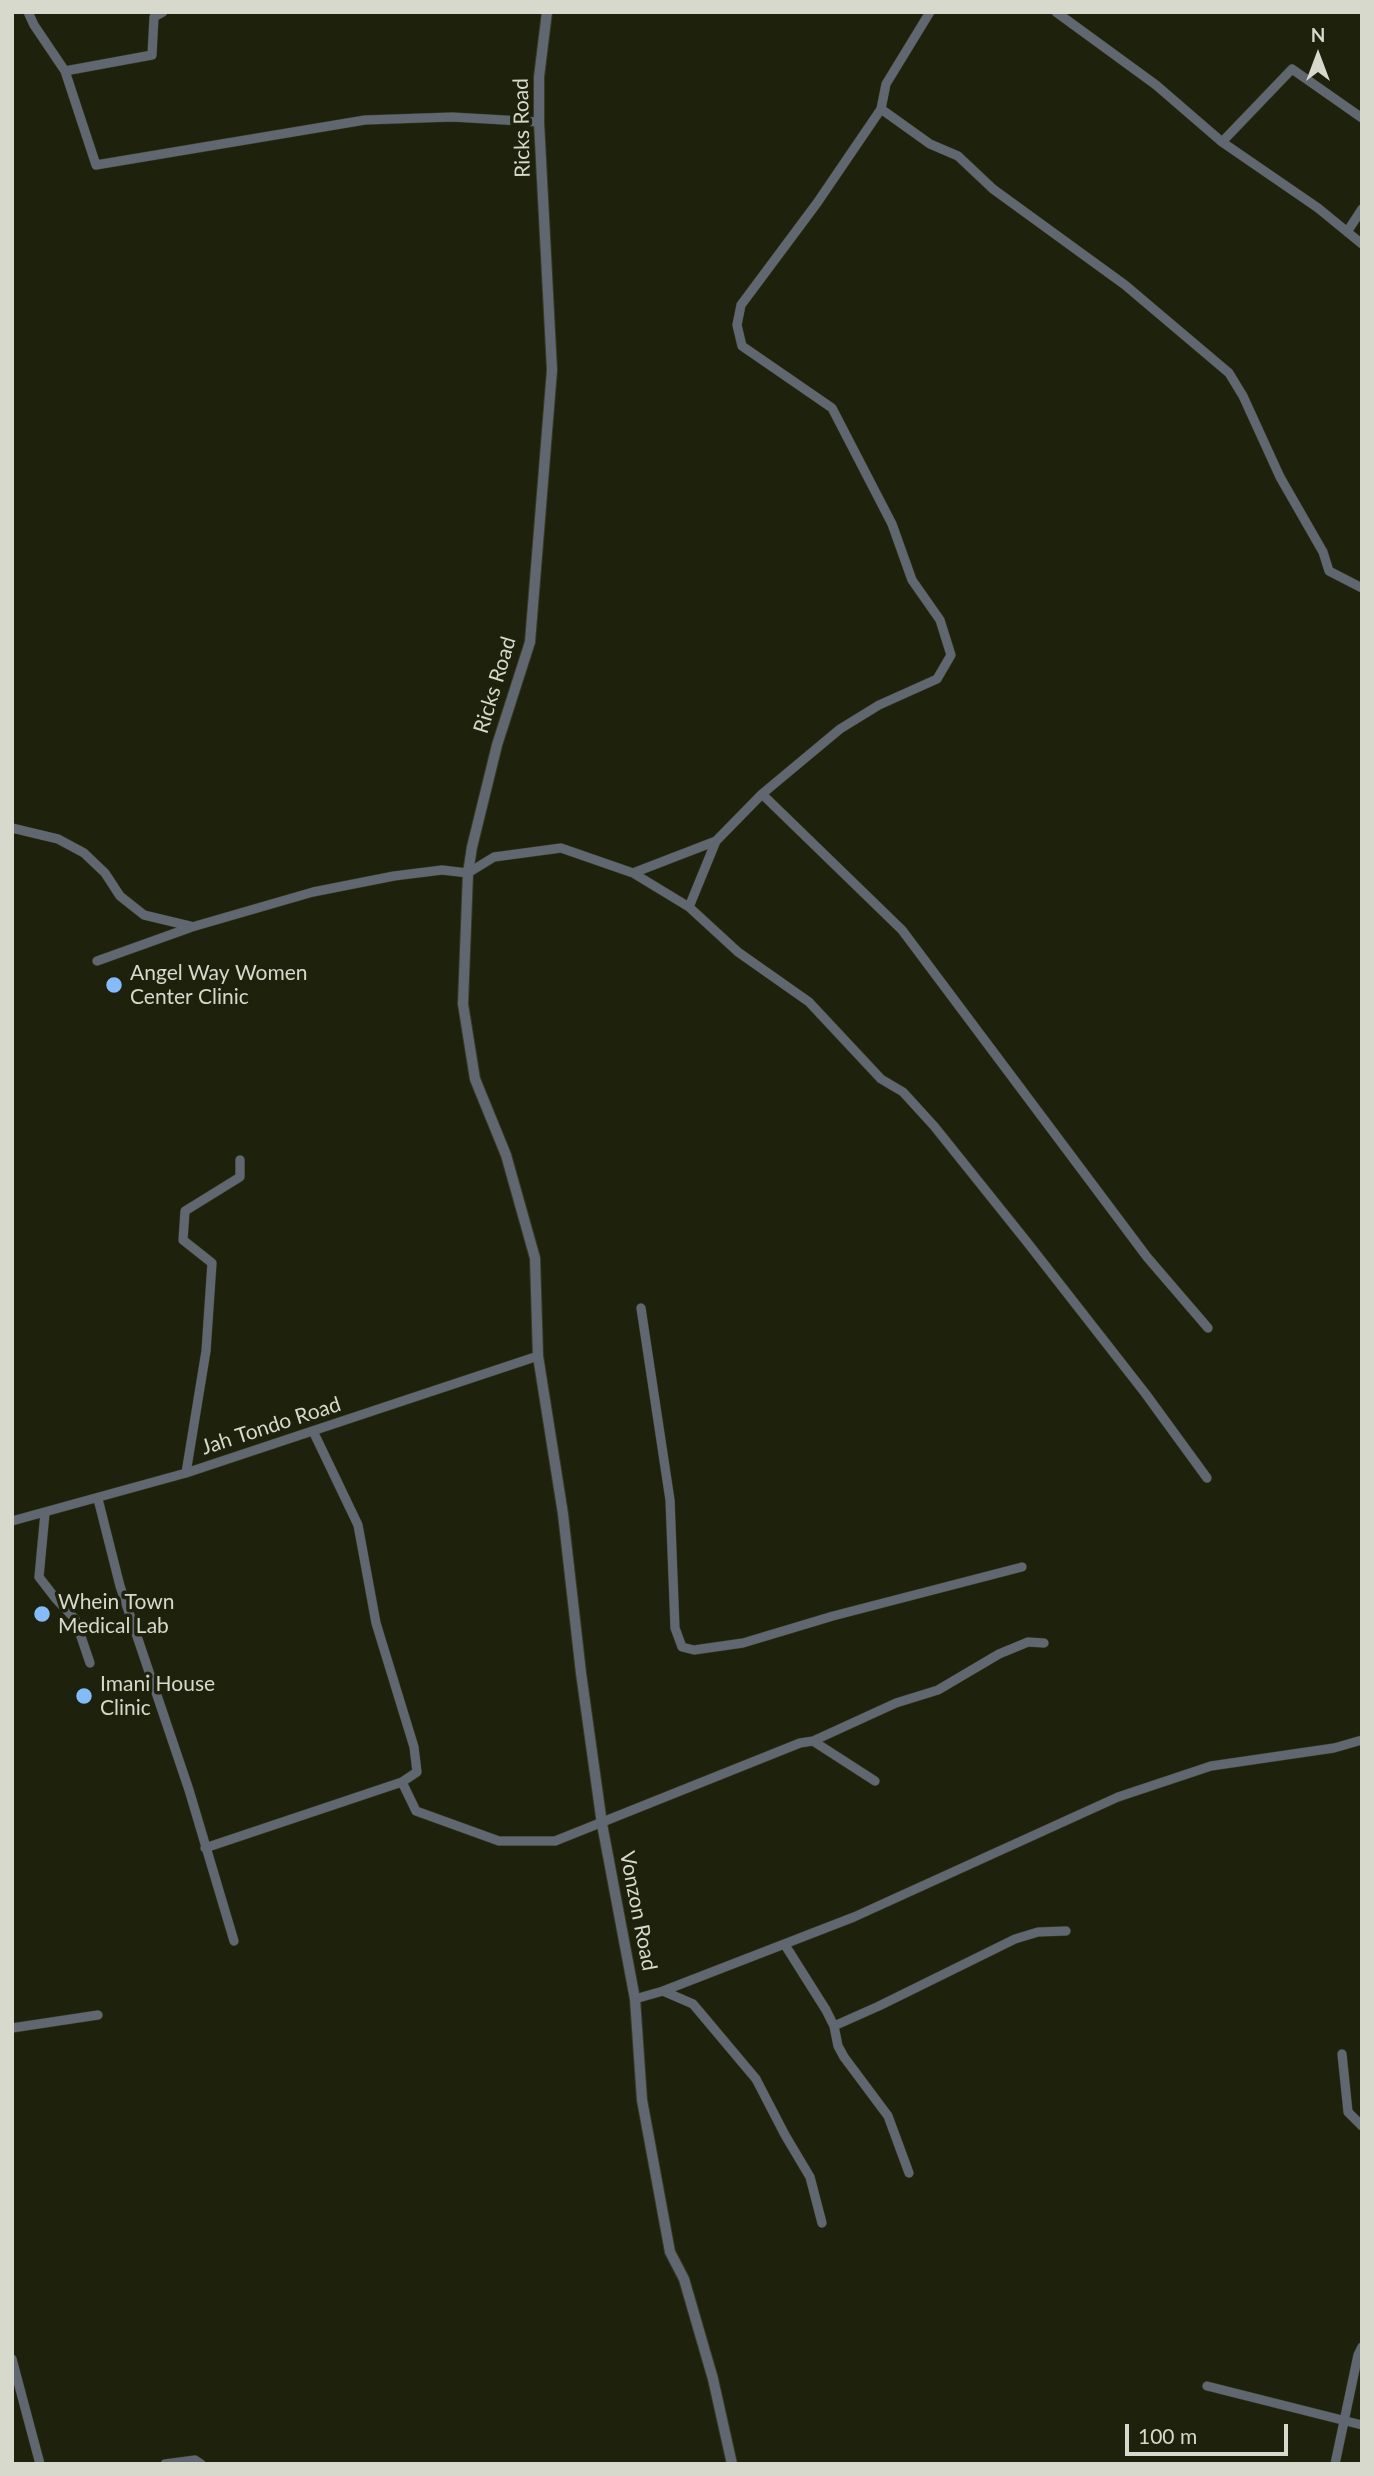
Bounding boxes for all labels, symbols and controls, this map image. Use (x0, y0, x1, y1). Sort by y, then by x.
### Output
north arrow (1283, 21, 1353, 91)
text: N (1311, 23, 1325, 46)
street label: Ricks Road (509, 78, 535, 178)
street label: Ricks Road (468, 634, 522, 736)
place label: Angel Way Women Center Clinic (130, 960, 308, 1010)
marker: Angel Way Women Center Clinic (104, 975, 124, 995)
street label: Jah Tondo Road (198, 1392, 344, 1460)
place label: Whein Town Medical Lab (58, 1589, 174, 1639)
marker: Whein Town Medical Lab (32, 1604, 52, 1624)
place label: Imani House Clinic (100, 1671, 215, 1721)
marker: Imani House Clinic (74, 1686, 94, 1706)
street label: Vonzon Road (614, 1849, 662, 1973)
scale bar (1129, 2410, 1292, 2454)
text: 100 m (1138, 2423, 1197, 2448)

